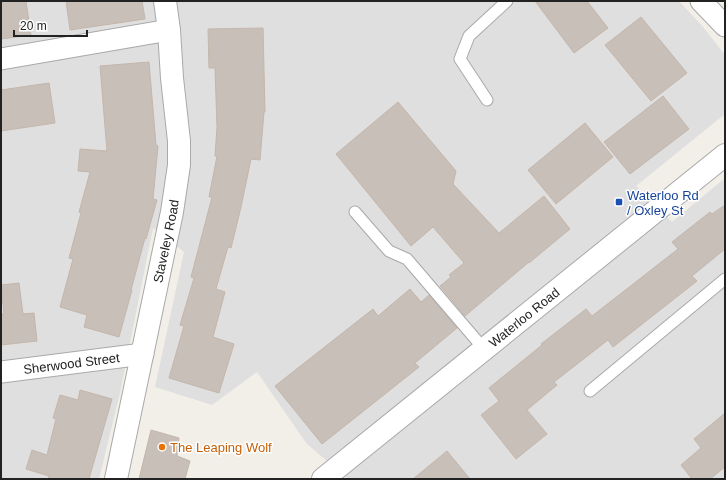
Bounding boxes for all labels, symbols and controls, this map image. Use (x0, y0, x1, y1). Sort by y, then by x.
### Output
scale bar (14, 12, 87, 38)
text: 20 m (20, 19, 47, 33)
place label: Waterloo Rd / Oxley St (627, 188, 699, 218)
marker: Waterloo Rd / Oxley St (614, 197, 624, 207)
street label: Staveley Road (150, 199, 182, 284)
street label: Waterloo Road (486, 285, 562, 350)
street label: Sherwood Street (22, 350, 121, 377)
place label: The Leaping Wolf (170, 440, 272, 455)
marker: The Leaping Wolf (157, 442, 167, 452)

